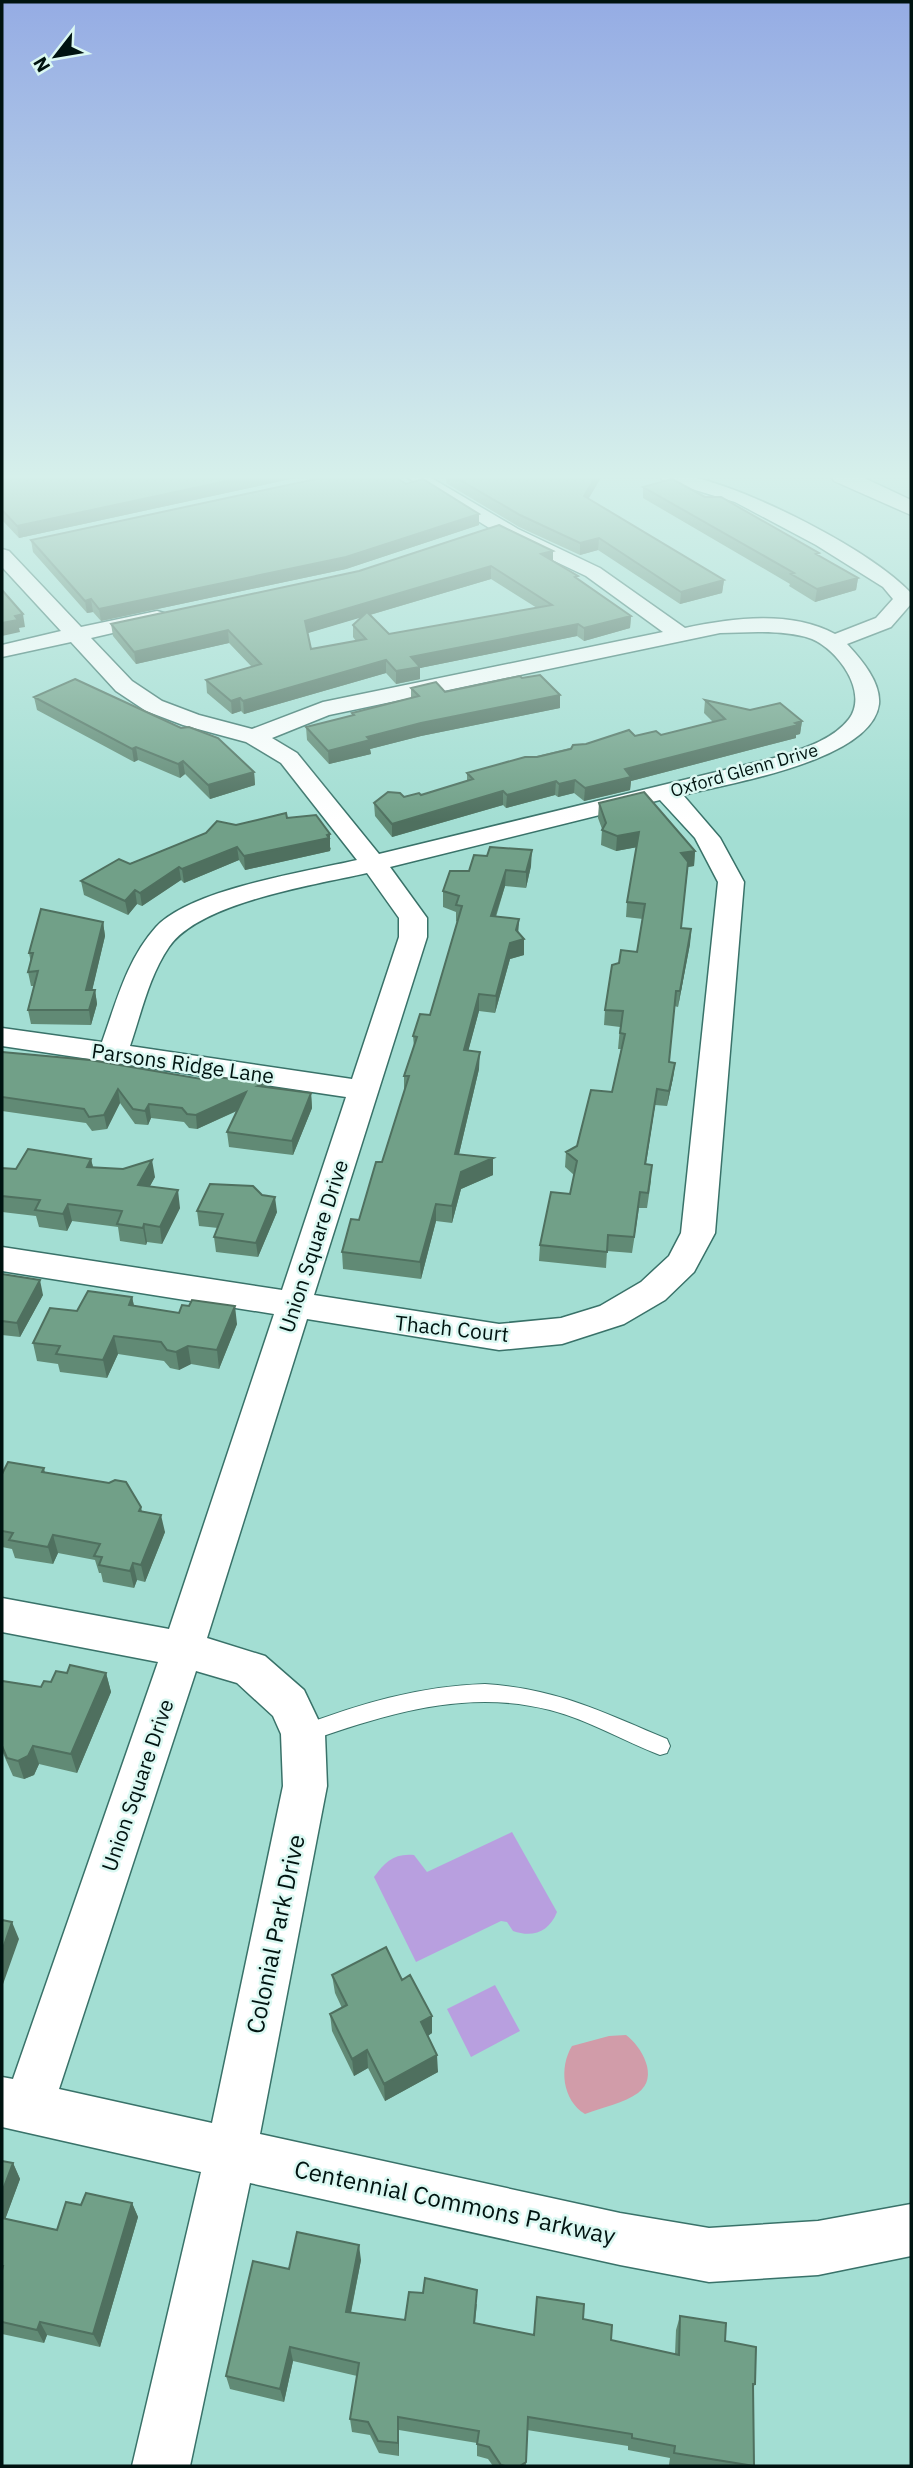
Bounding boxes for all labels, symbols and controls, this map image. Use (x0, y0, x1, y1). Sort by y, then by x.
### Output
north arrow (21, 21, 91, 91)
text: N (28, 53, 55, 77)
street label: Oxford Glenn Drive (667, 738, 821, 802)
street label: Parsons Ridge Lane (90, 1036, 276, 1090)
street label: Union Square Drive (272, 1156, 354, 1336)
street label: Thach Court (394, 1308, 510, 1348)
street label: Union Square Drive (94, 1695, 180, 1875)
street label: Colonial Park Drive (238, 1831, 312, 2037)
street label: Centennial Commons Parkway (291, 2152, 619, 2252)

